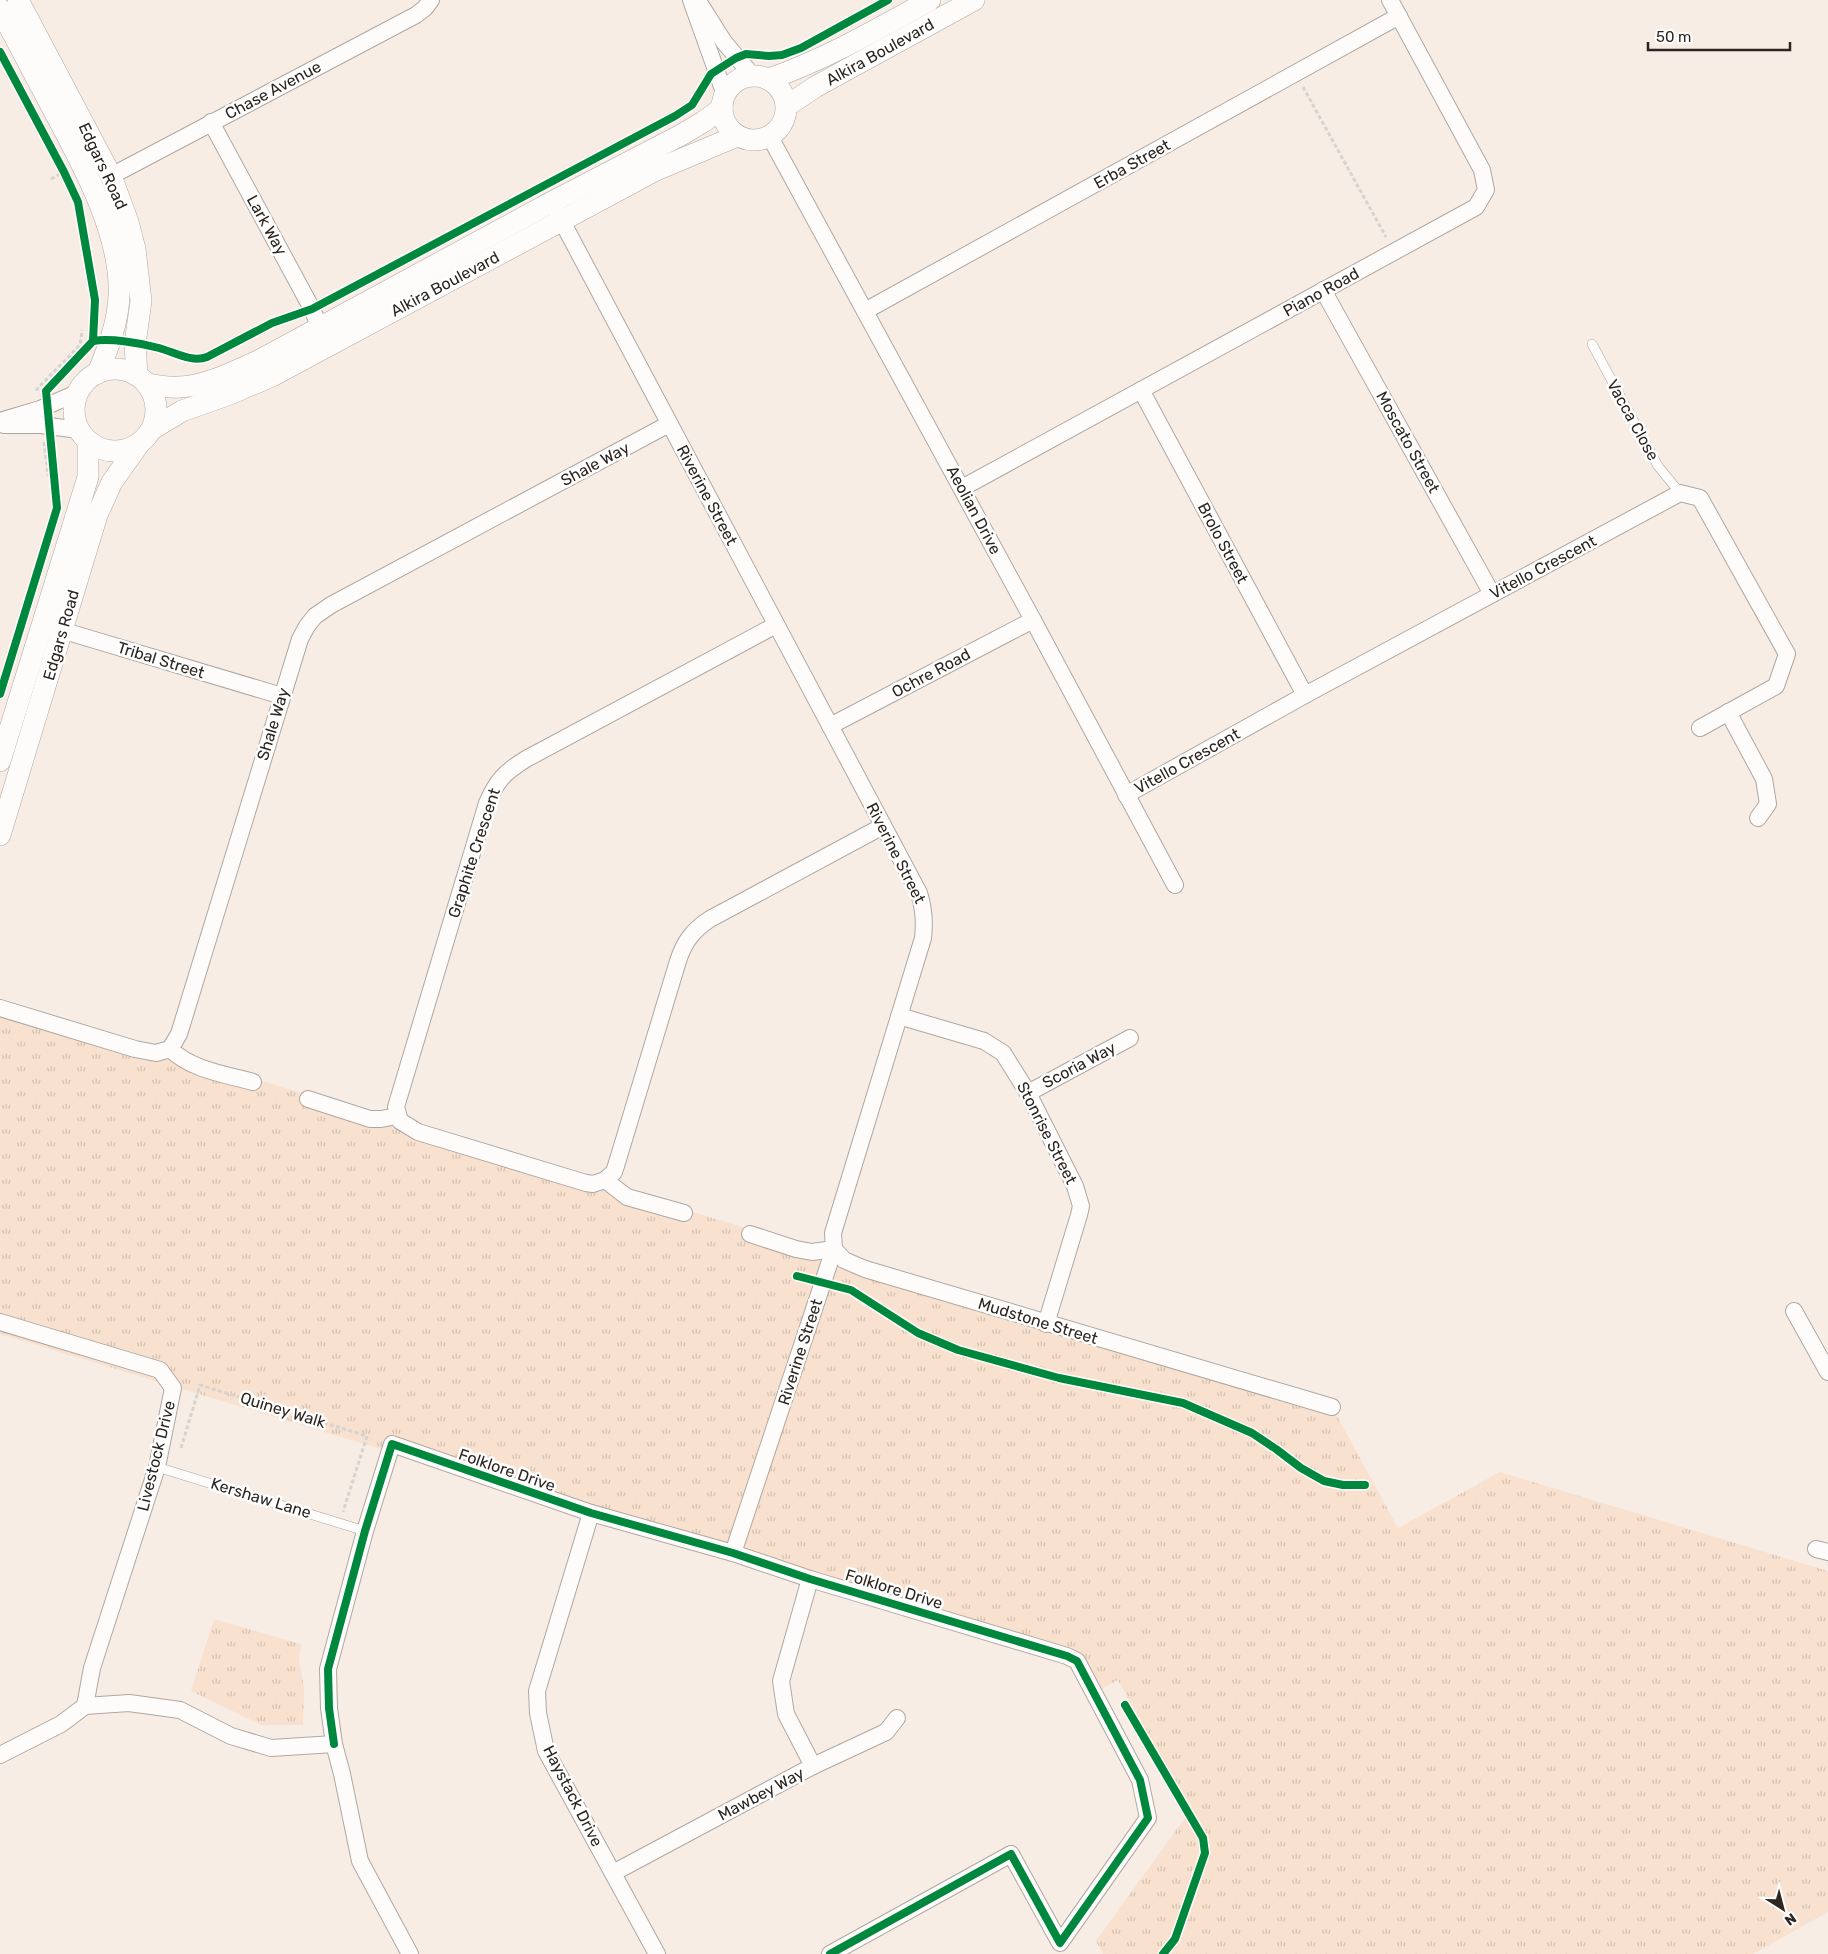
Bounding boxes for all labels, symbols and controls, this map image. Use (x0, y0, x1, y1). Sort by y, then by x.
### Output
street label: Alkira Boulevard (823, 15, 937, 89)
scale bar (1648, 20, 1790, 52)
text: 50 m (1656, 28, 1691, 46)
street label: Chase Avenue (222, 57, 324, 123)
street label: Edgars Road (75, 120, 131, 212)
street label: Erba Street (1091, 135, 1173, 193)
street label: Lark Way (243, 192, 291, 258)
street label: Alkira Boulevard (387, 247, 503, 321)
street label: Piano Road (1280, 263, 1362, 321)
street label: Vacca Close (1603, 376, 1663, 464)
street label: Moscato Street (1372, 388, 1444, 496)
street label: Shale Way (557, 438, 633, 490)
street label: Riverine Street (673, 442, 741, 548)
street label: Aeolian Drive (943, 463, 1005, 558)
street label: Brolo Street (1194, 499, 1252, 587)
street label: Vitello Crescent (1487, 531, 1599, 603)
street label: Edgars Road (39, 587, 83, 683)
street label: Tribal Street (115, 638, 207, 682)
street label: Ochre Road (889, 644, 973, 702)
street label: Shale Way (253, 685, 293, 763)
street label: Vitello Crescent (1131, 724, 1243, 798)
street label: Graphite Crescent (444, 786, 504, 920)
street label: Riverine Street (862, 799, 930, 907)
street label: Scoria Way (1039, 1038, 1119, 1092)
street label: Stonrise Street (1013, 1079, 1081, 1187)
street label: Mudstone Street (976, 1294, 1100, 1348)
street label: Riverine Street (774, 1296, 826, 1408)
street label: Quiney Walk (238, 1388, 329, 1432)
street label: Livestock Drive (133, 1399, 179, 1513)
street label: Folklore Drive (456, 1445, 558, 1495)
street label: Kershaw Lane (209, 1474, 313, 1522)
street label: Folklore Drive (843, 1565, 945, 1613)
street label: Haystack Drive (539, 1742, 607, 1850)
street label: Mawbey Way (715, 1763, 807, 1825)
north arrow (1758, 1884, 1808, 1934)
text: N (1781, 1909, 1799, 1929)

